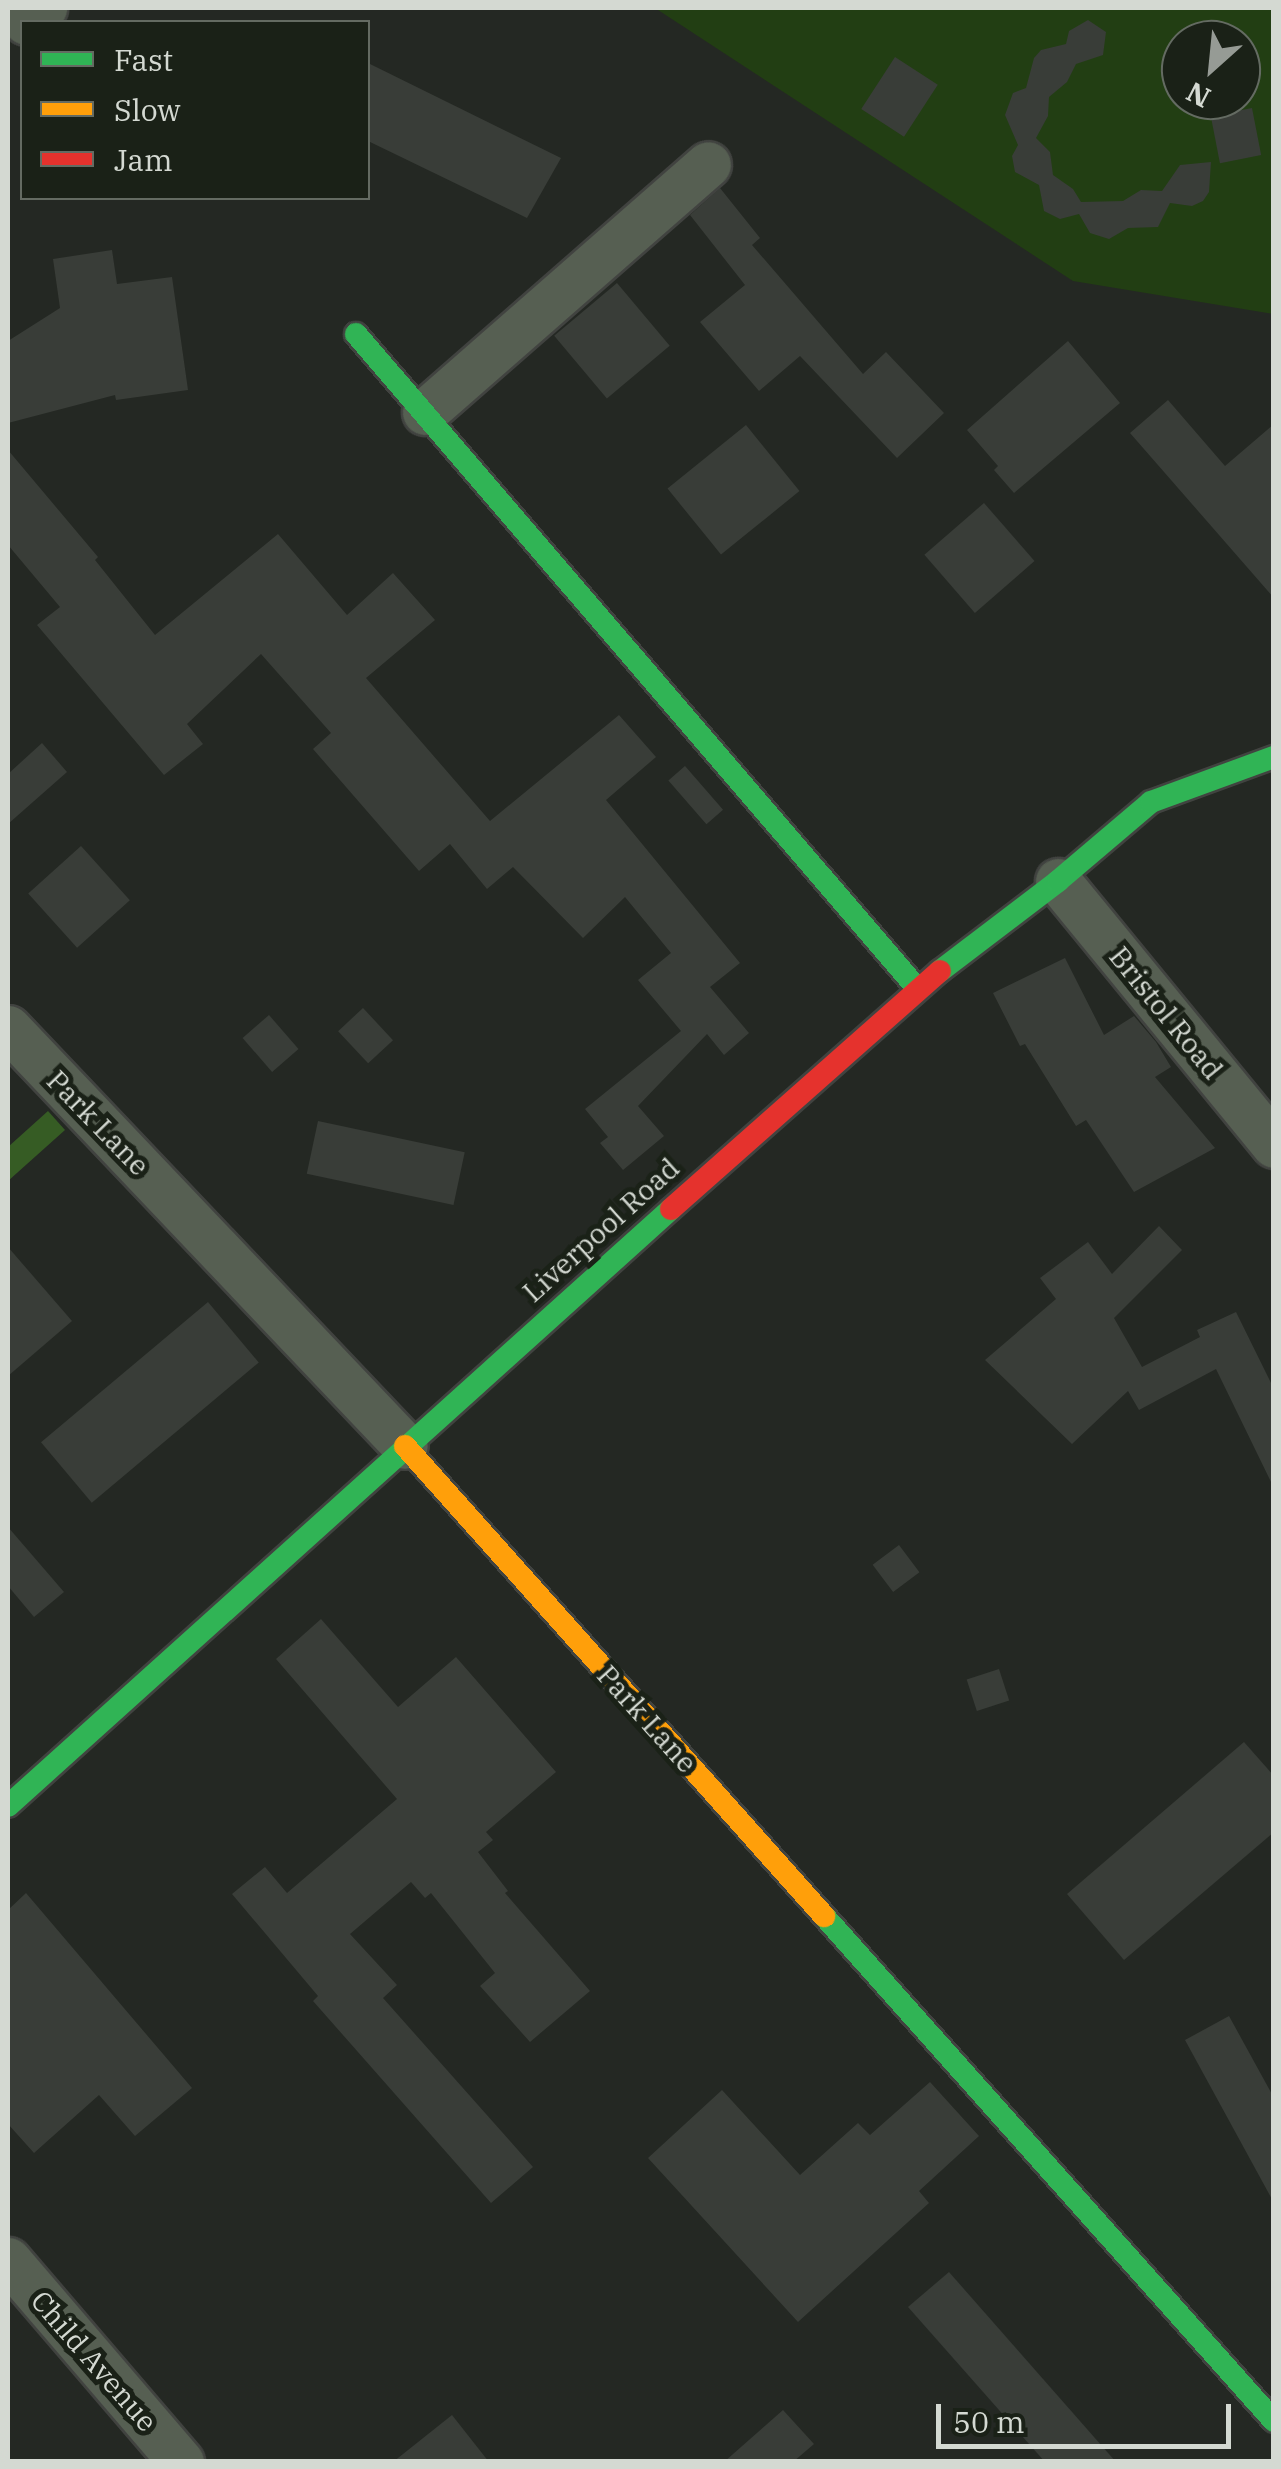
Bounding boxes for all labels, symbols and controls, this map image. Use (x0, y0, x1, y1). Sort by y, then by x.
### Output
legend (20, 20, 370, 200)
north arrow (1161, 20, 1261, 120)
text: Fast (114, 40, 173, 79)
text: N (1180, 74, 1216, 117)
text: Slow (114, 90, 181, 129)
text: Jam (114, 140, 173, 179)
street label: Bristol Road (1102, 940, 1230, 1086)
street label: Park Lane (40, 1064, 156, 1182)
street label: Liverpool Road (516, 1151, 686, 1309)
street label: Park Lane (590, 1659, 704, 1779)
street label: Child Avenue (24, 2284, 164, 2438)
scale bar (941, 2384, 1236, 2446)
text: 50 m (953, 2402, 1025, 2441)

